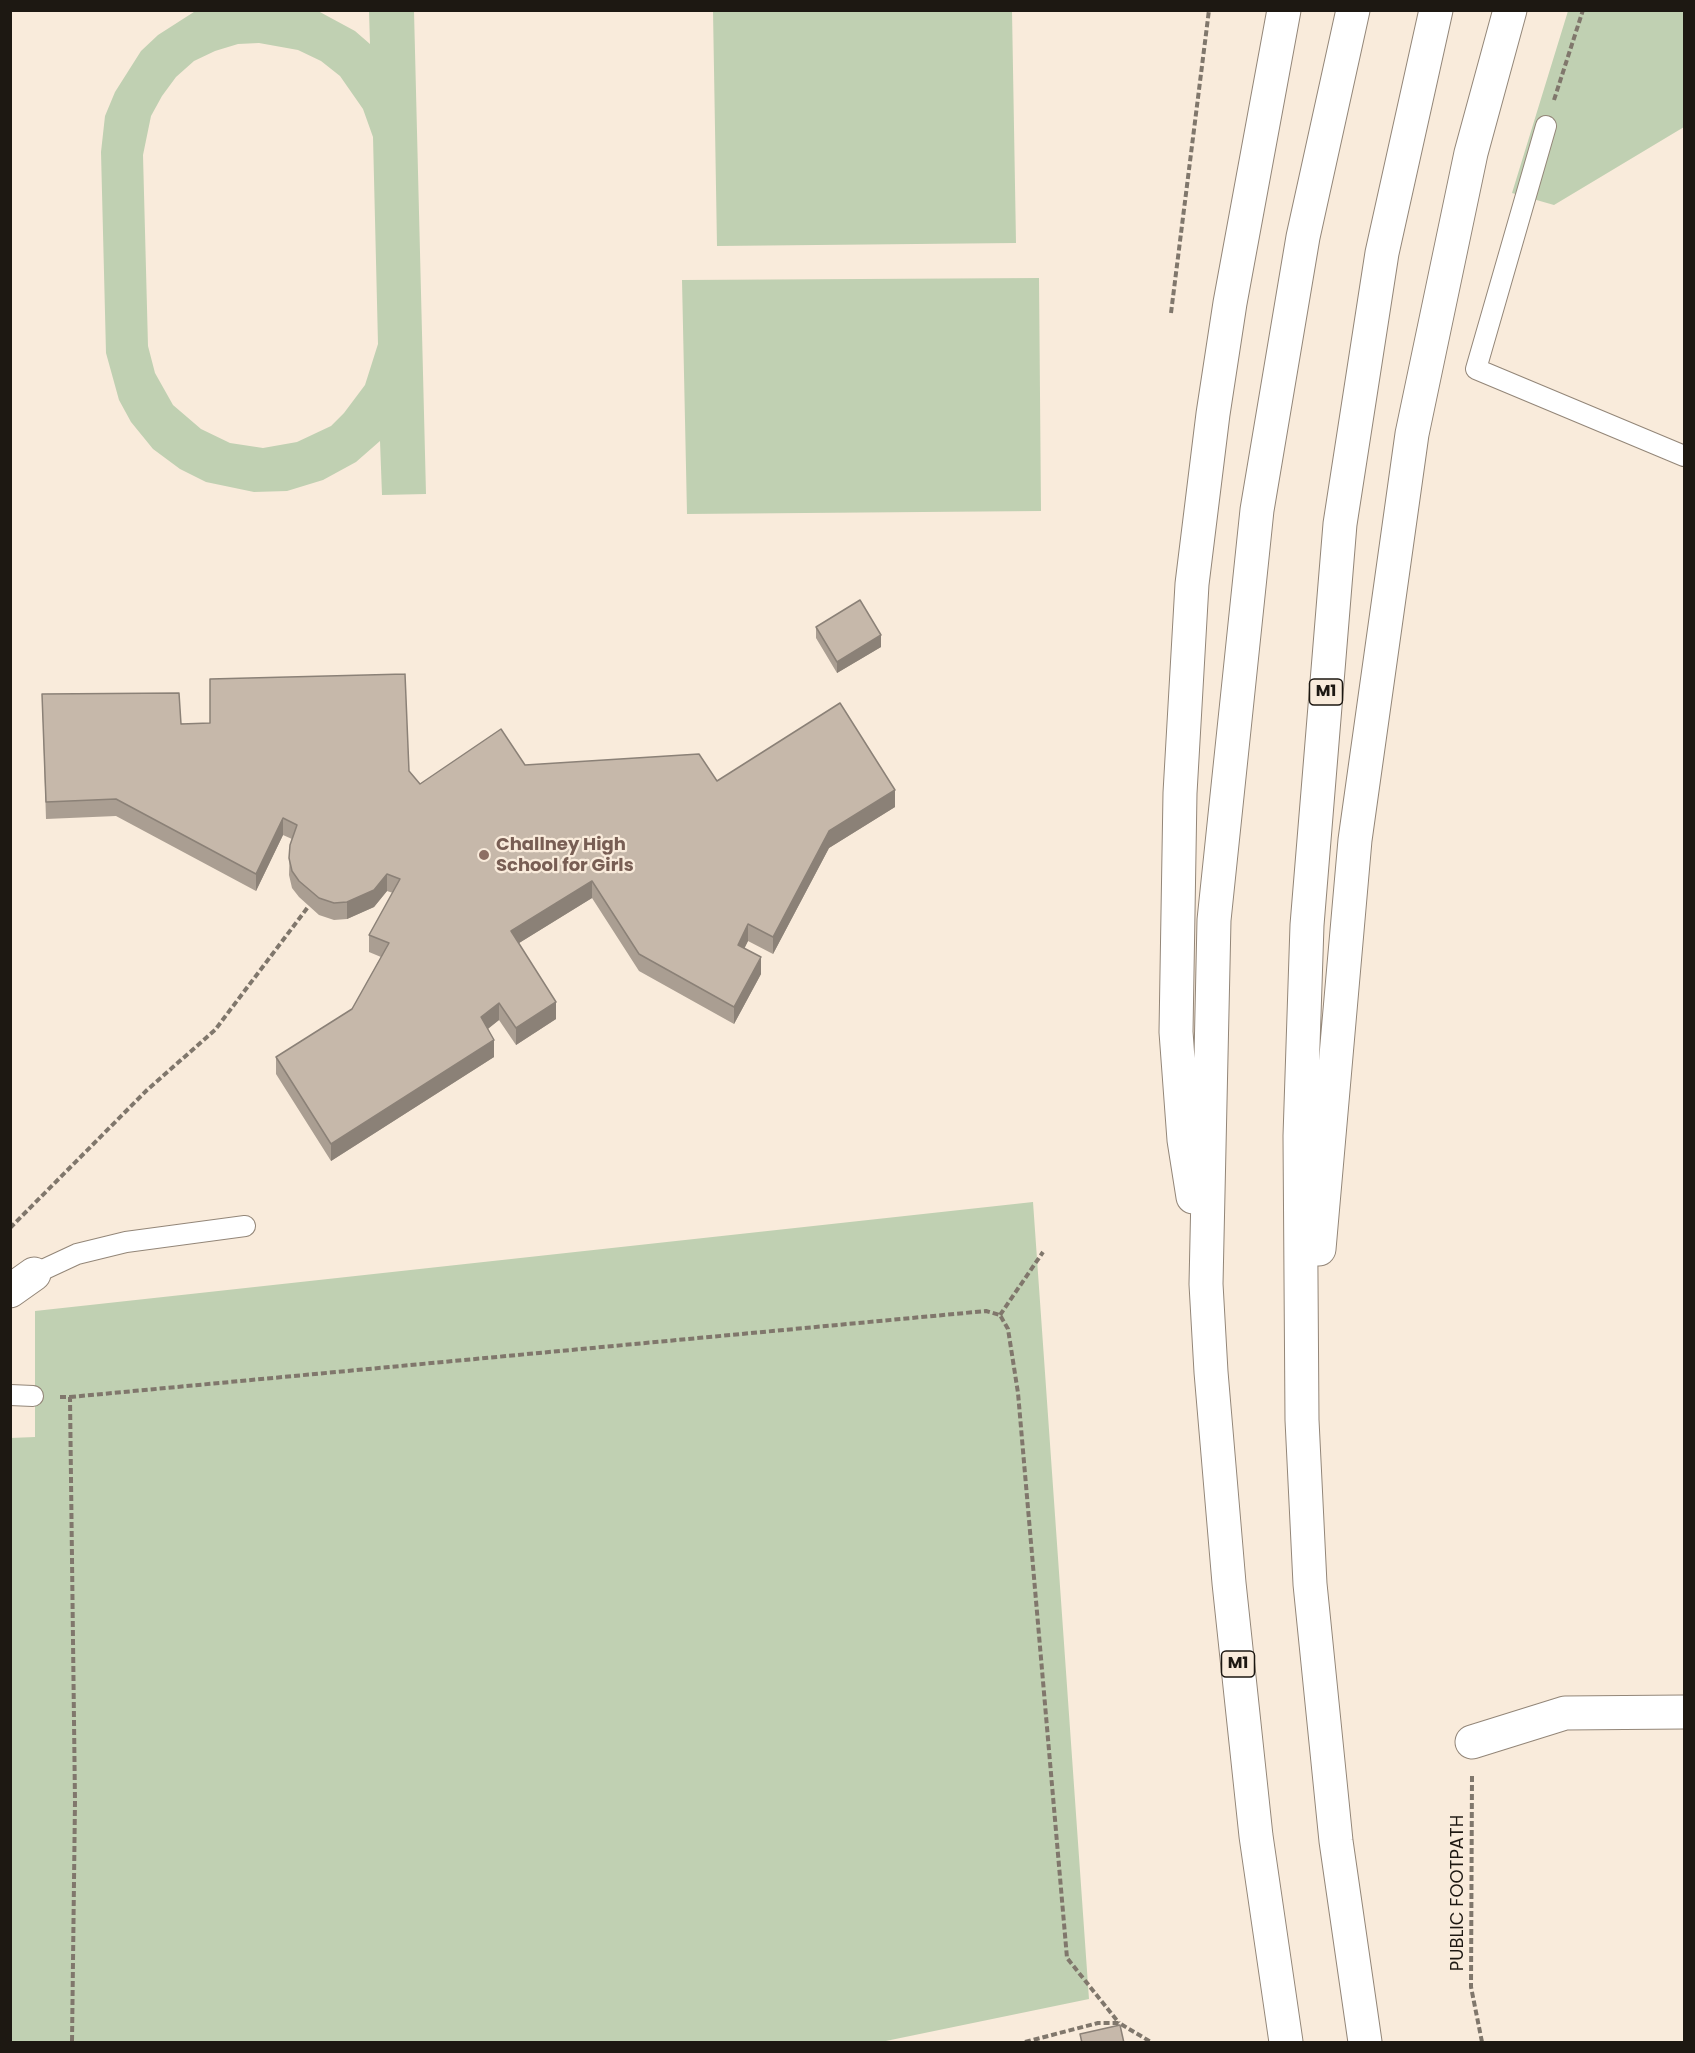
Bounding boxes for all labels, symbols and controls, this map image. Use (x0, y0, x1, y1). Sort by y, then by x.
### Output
road number: M1 (1310, 679, 1342, 705)
place label: Challney High School for Girls (496, 834, 634, 876)
marker: Challney High School for Girls (477, 848, 491, 862)
road number: M1 (1222, 1651, 1254, 1677)
street label: PUBLIC FOOTPATH (1447, 1815, 1469, 1971)

